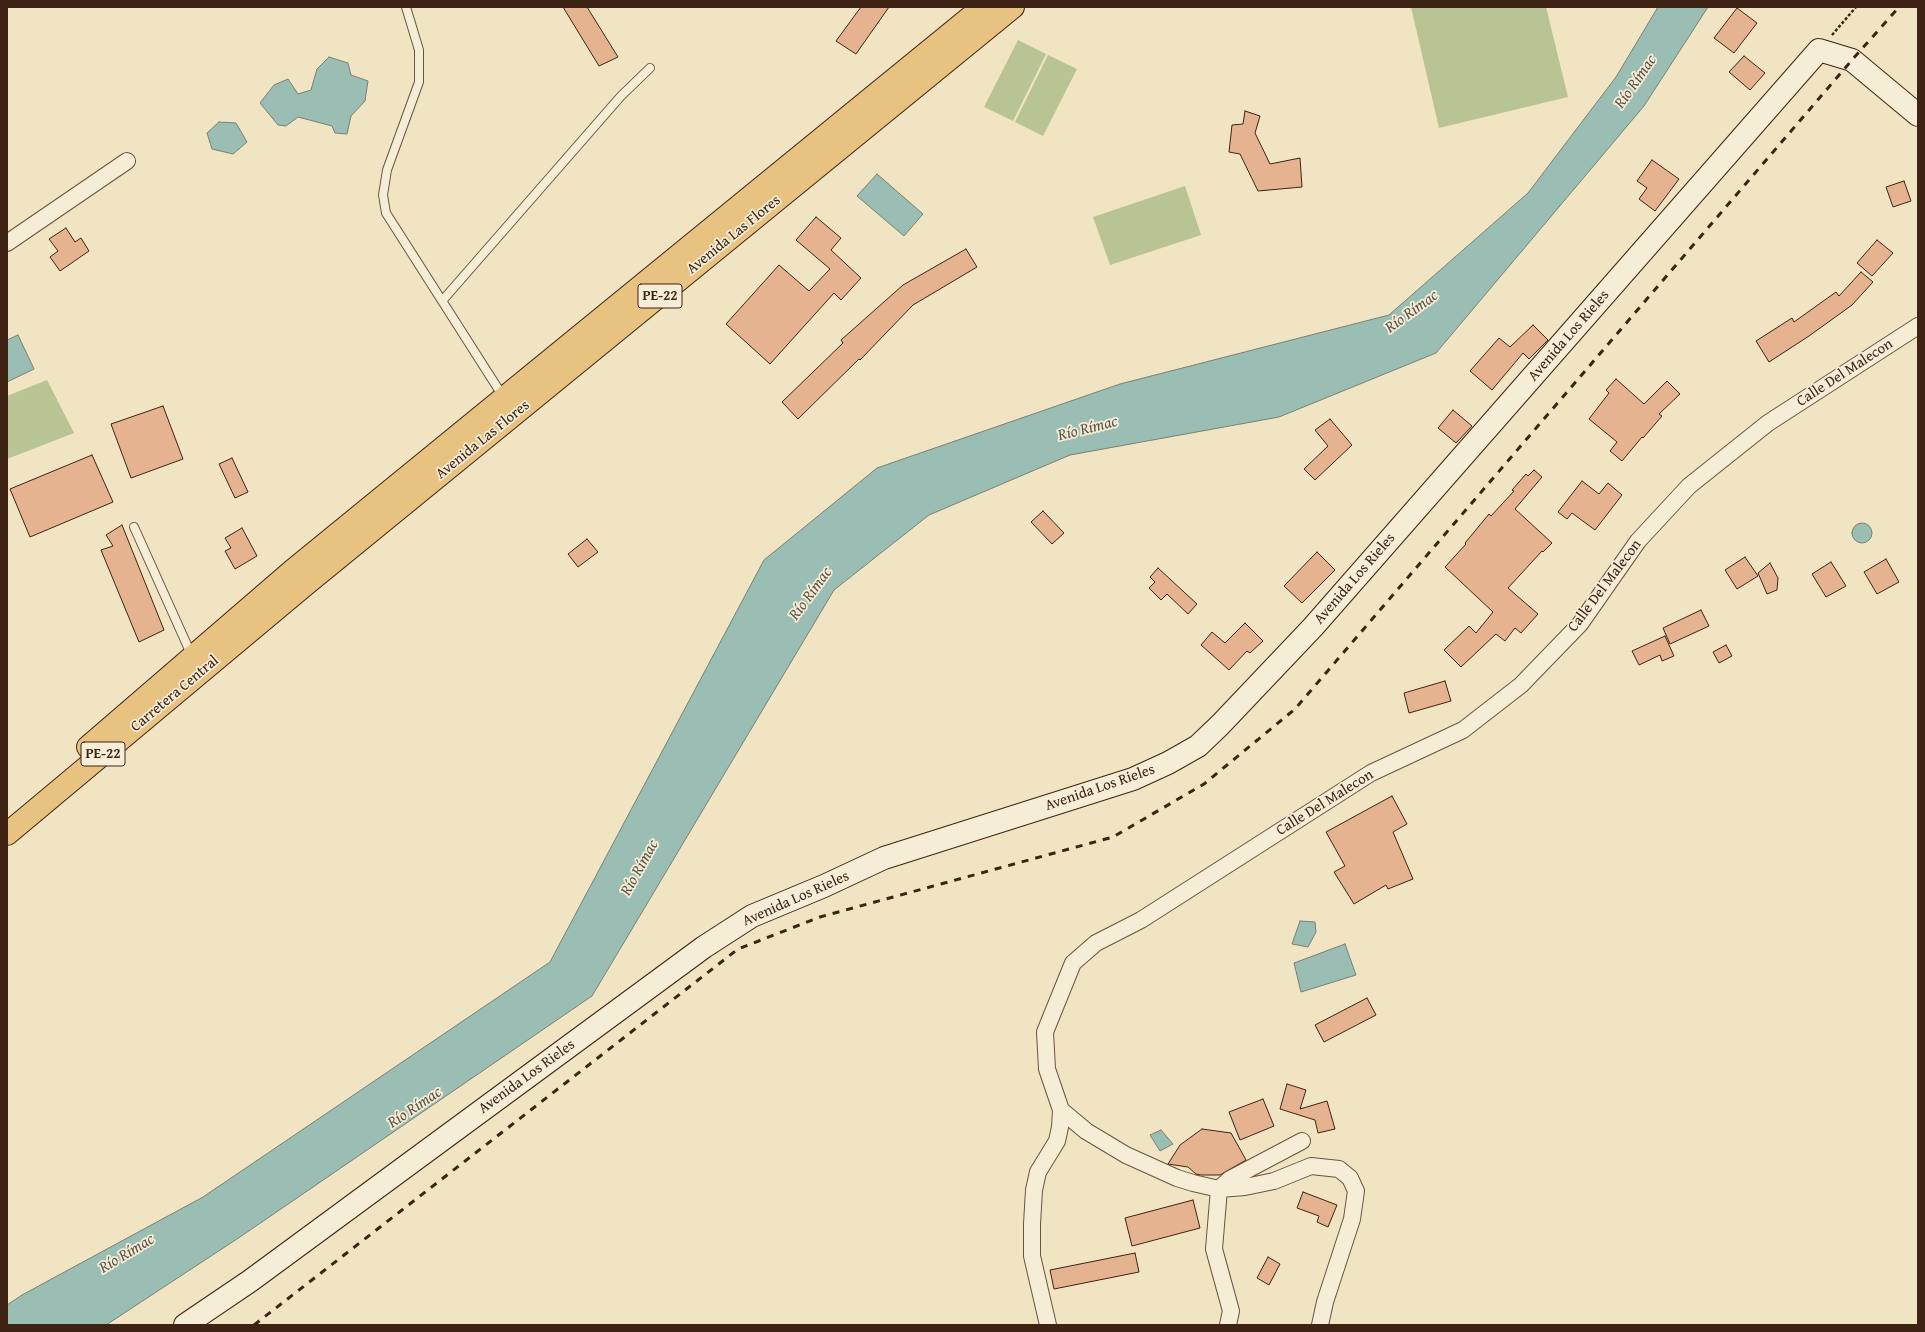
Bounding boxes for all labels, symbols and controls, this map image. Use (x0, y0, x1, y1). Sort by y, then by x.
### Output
water label: Río Rímac (1611, 52, 1661, 112)
street label: Avenida Las Flores (684, 192, 784, 278)
road number: PE-22 (638, 284, 682, 308)
water label: Río Rímac (1382, 286, 1442, 338)
street label: Avenida Los Rieles (1525, 287, 1613, 385)
street label: Calle Del Malecon (1794, 335, 1896, 411)
street label: Avenida Las Flores (433, 397, 533, 483)
water label: Río Rímac (1056, 412, 1120, 446)
street label: Avenida Los Rieles (1311, 530, 1399, 628)
street label: Calle Del Malecon (1564, 536, 1646, 636)
water label: Río Rímac (785, 564, 837, 624)
street label: Carretera Central (127, 652, 223, 736)
road number: PE-22 (81, 742, 125, 766)
street label: Avenida Los Rieles (1043, 761, 1157, 815)
street label: Calle Del Malecon (1273, 766, 1377, 840)
water label: Río Rímac (617, 837, 663, 899)
street label: Avenida Los Rieles (740, 867, 852, 931)
street label: Avenida Los Rieles (475, 1036, 579, 1118)
water label: Río Rímac (384, 1083, 446, 1133)
water label: Río Rímac (96, 1230, 158, 1278)

